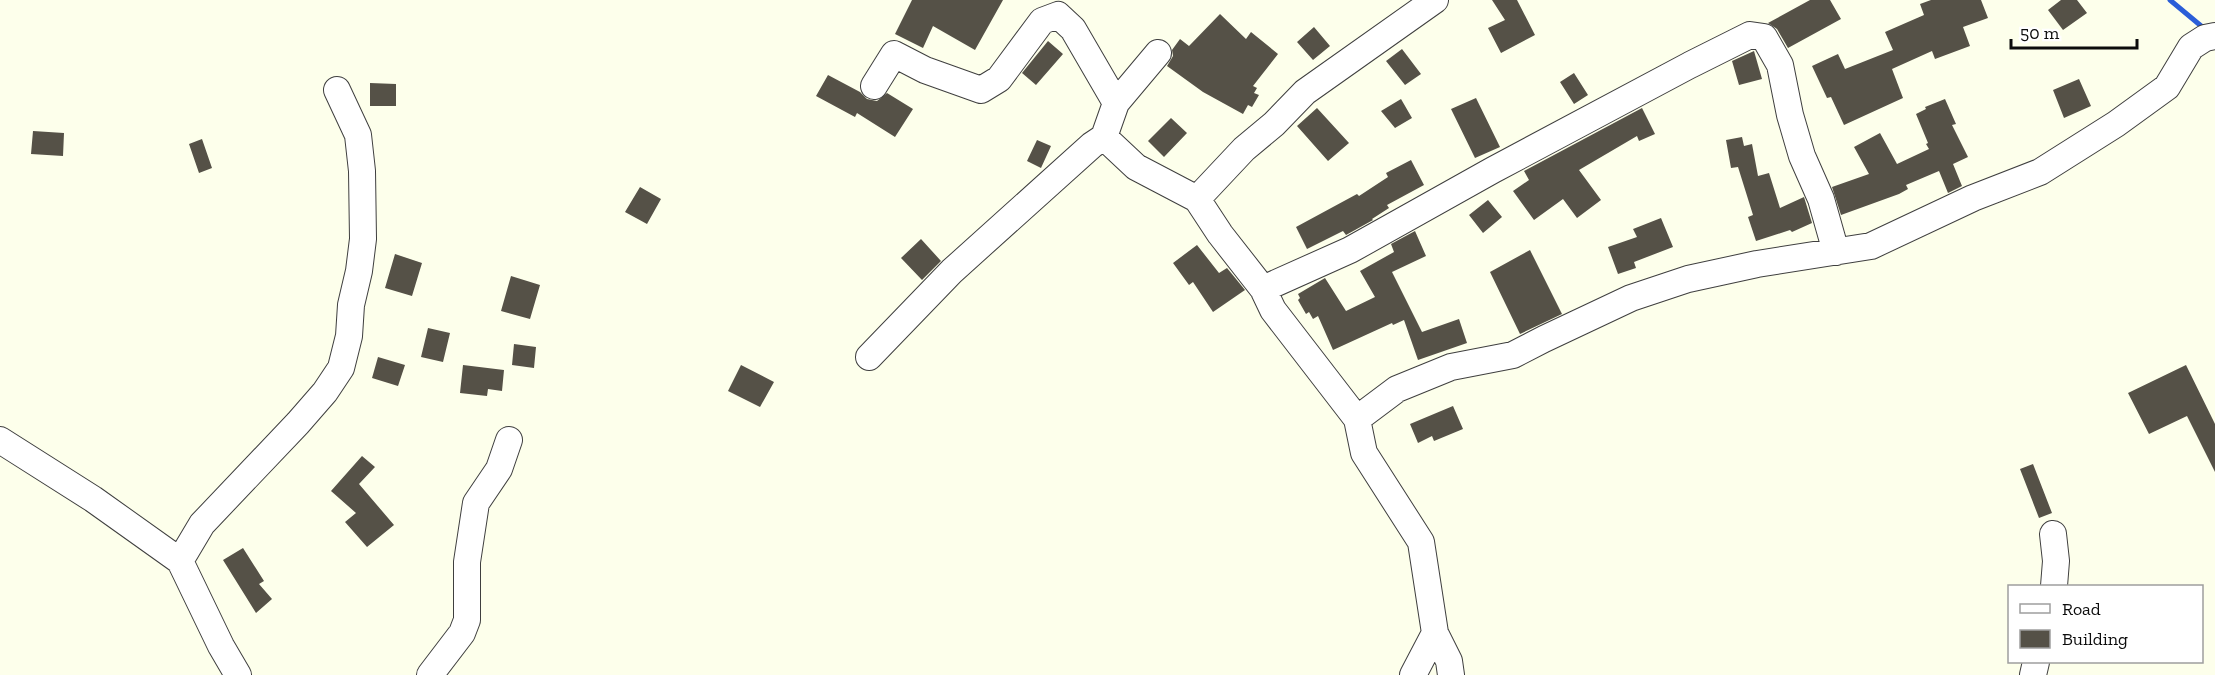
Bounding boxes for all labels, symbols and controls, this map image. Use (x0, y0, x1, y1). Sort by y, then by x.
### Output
scale bar (2011, 12, 2137, 50)
text: 50 m (2020, 22, 2060, 44)
legend (2008, 585, 2203, 663)
text: Road (2062, 598, 2101, 620)
text: Building (2062, 628, 2128, 650)

